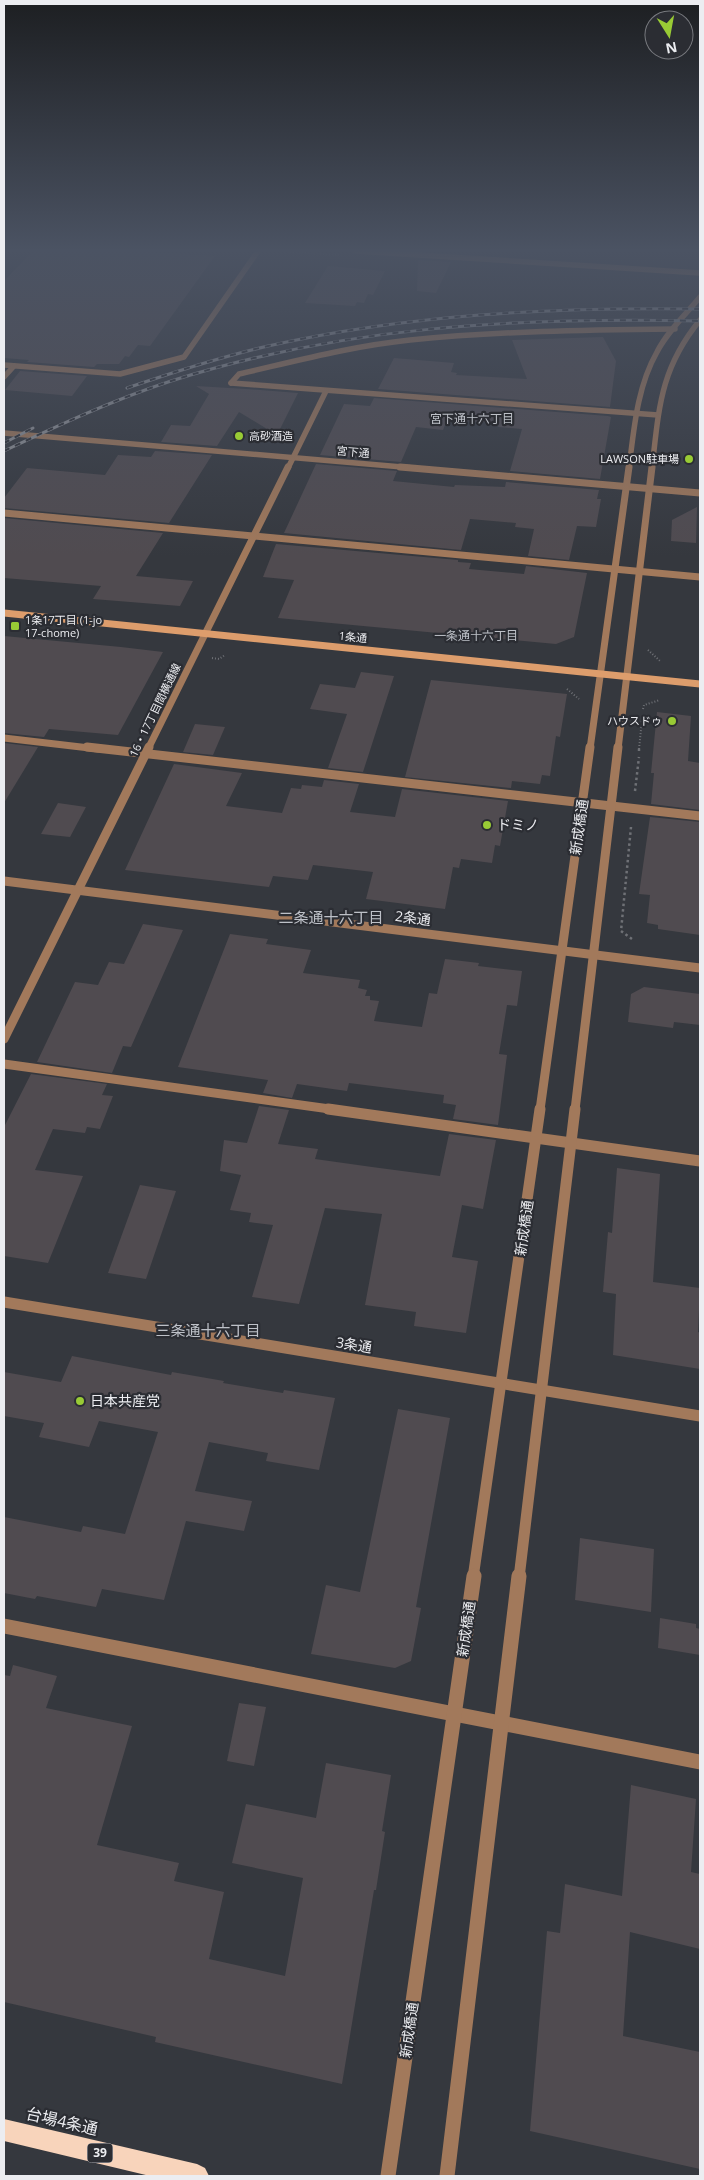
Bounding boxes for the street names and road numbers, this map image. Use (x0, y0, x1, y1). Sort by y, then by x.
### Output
street label: 宮下通 (336, 443, 370, 460)
street label: 1条通 (338, 628, 368, 645)
street label: 16・17丁目間横通線 (125, 661, 184, 759)
street label: 新成橋通 (565, 798, 592, 856)
street label: 2条通 (394, 906, 432, 929)
street label: 新成橋通 (510, 1199, 537, 1257)
street label: 3条通 (335, 1332, 373, 1357)
street label: 新成橋通 (452, 1600, 479, 1658)
street label: 新成橋通 (395, 2001, 422, 2059)
street label: 台場4条通 (24, 2102, 100, 2140)
road number: 39 (88, 2144, 112, 2162)

